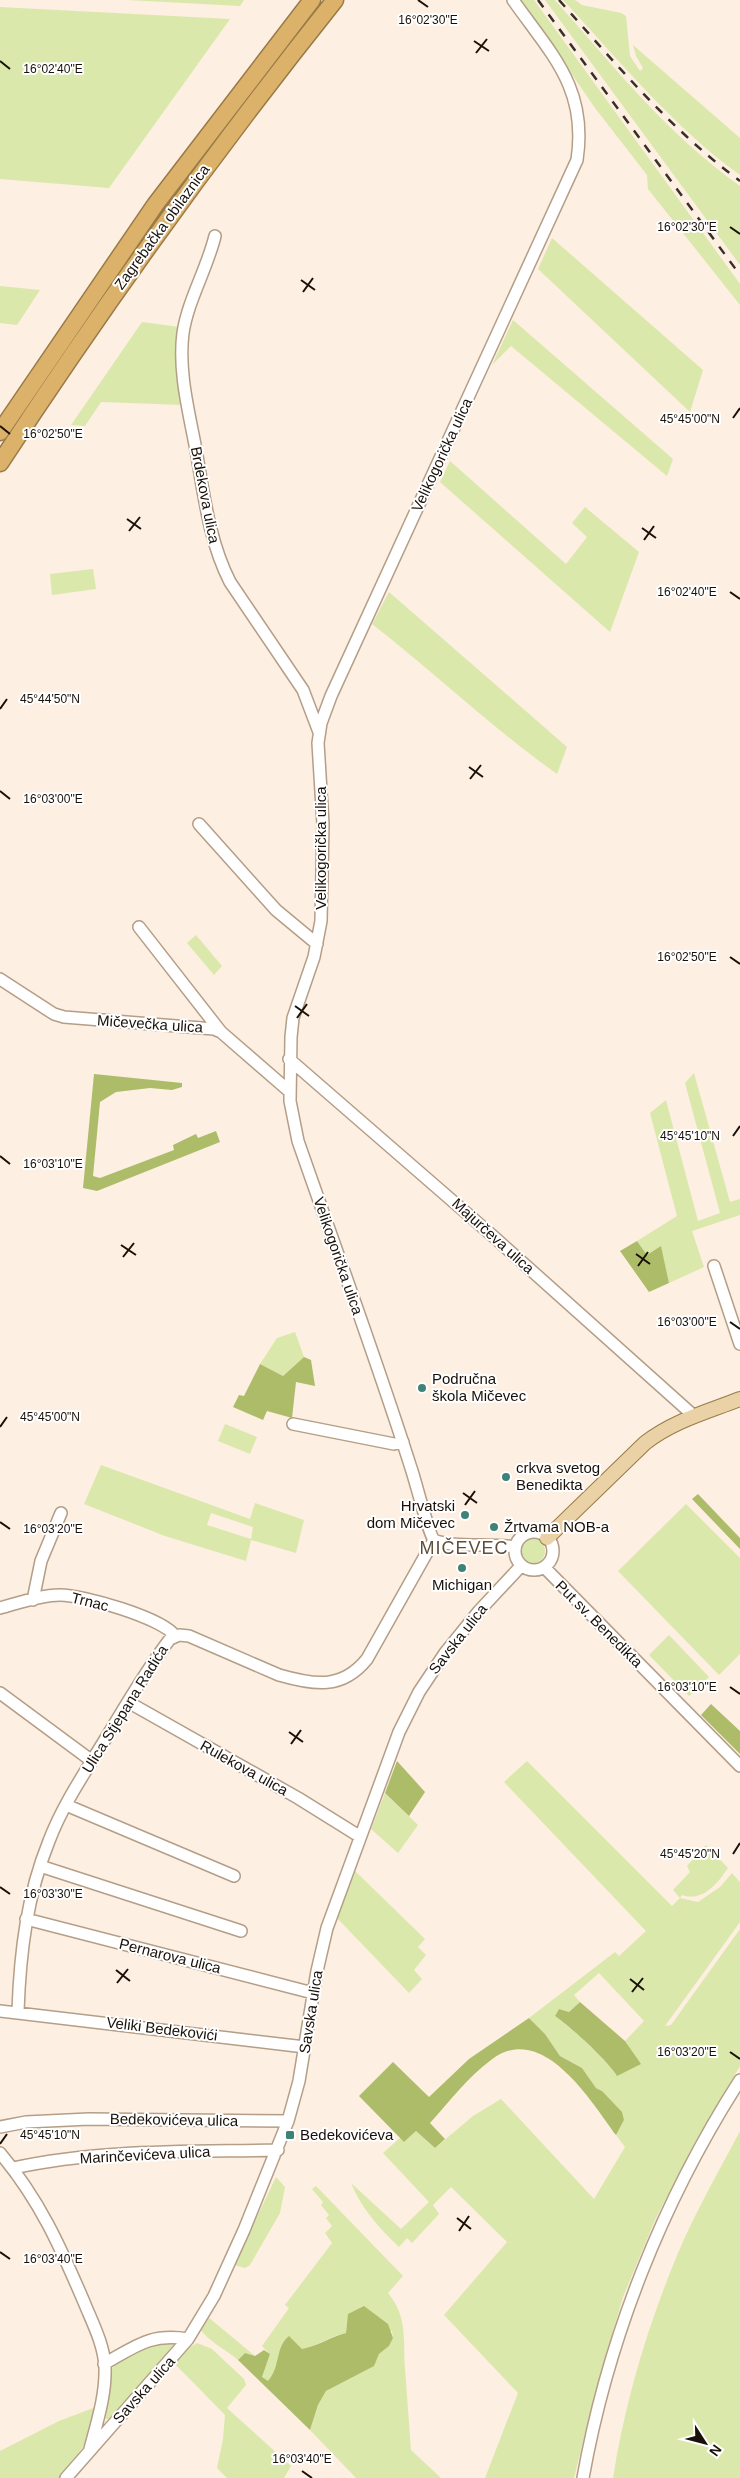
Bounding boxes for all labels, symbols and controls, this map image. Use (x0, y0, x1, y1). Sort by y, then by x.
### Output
text: 16°02'30"E (398, 13, 458, 27)
text: 16°02'40"E (23, 62, 83, 76)
street label: Zagrebačka obilaznica (111, 160, 213, 292)
text: 16°02'30"E (657, 220, 717, 234)
street label: Velikogorička ulica (408, 395, 476, 514)
text: 45°45'00"N (660, 412, 720, 426)
text: 16°02'50"E (23, 427, 83, 441)
street label: Brdekova ulica (188, 445, 223, 545)
text: 16°02'40"E (657, 585, 717, 599)
text: 45°44'50"N (20, 692, 80, 706)
street label: Velikogorička ulica (312, 786, 329, 910)
text: 16°03'00"E (23, 792, 83, 806)
text: 16°02'50"E (657, 950, 717, 964)
street label: Mičevečka ulica (97, 1011, 204, 1036)
text: 45°45'10"N (660, 1129, 720, 1143)
text: 16°03'10"E (23, 1157, 83, 1171)
street label: Majurčeva ulica (449, 1194, 538, 1277)
street label: Velikogorička ulica (310, 1195, 367, 1318)
text: 16°03'00"E (657, 1315, 717, 1329)
place label: Područna škola Mičevec (432, 1370, 527, 1404)
marker: Područna škola Mičevec (416, 1382, 428, 1394)
text: 45°45'00"N (20, 1410, 80, 1424)
place label: crkva svetog Benedikta (516, 1459, 600, 1493)
marker: crkva svetog Benedikta (500, 1471, 512, 1483)
place label: Hrvatski dom Mičevec (367, 1497, 456, 1531)
marker: Hrvatski dom Mičevec (459, 1509, 471, 1521)
place label: Žrtvama NOB-a (504, 1518, 610, 1535)
marker: Žrtvama NOB-a (488, 1521, 500, 1533)
text: 16°03'20"E (23, 1522, 83, 1536)
district label: MIČEVEC (419, 1537, 509, 1558)
marker: Michigan (456, 1562, 468, 1574)
place label: Michigan (432, 1576, 492, 1593)
street label: Put sv. Benedikta (552, 1577, 647, 1671)
street label: Trnac (70, 1589, 111, 1614)
street label: Savska ulica (425, 1600, 491, 1677)
street label: Ulica Stjepana Radića (78, 1641, 171, 1776)
text: 16°03'10"E (657, 1680, 717, 1694)
street label: Rulekova ulica (197, 1736, 292, 1799)
text: 45°45'20"N (660, 1847, 720, 1861)
text: 16°03'30"E (23, 1887, 83, 1901)
street label: Pernarova ulica (117, 1935, 223, 1977)
street label: Savska ulica (296, 1968, 326, 2055)
street label: Veliki Bedekovići (106, 2013, 219, 2044)
text: 16°03'20"E (657, 2045, 717, 2059)
street label: Bedekovićeva ulica (110, 2110, 239, 2129)
place label: Bedekovićeva (300, 2126, 394, 2143)
text: 45°45'10"N (20, 2128, 80, 2142)
marker: Bedekovićeva (284, 2129, 296, 2141)
street label: Marinčevićeva ulica (79, 2143, 211, 2166)
text: 16°03'40"E (23, 2252, 83, 2266)
street label: Savska ulica (109, 2352, 179, 2427)
north arrow (680, 2418, 730, 2468)
text: N (706, 2442, 725, 2459)
text: 16°03'40"E (272, 2452, 332, 2466)

